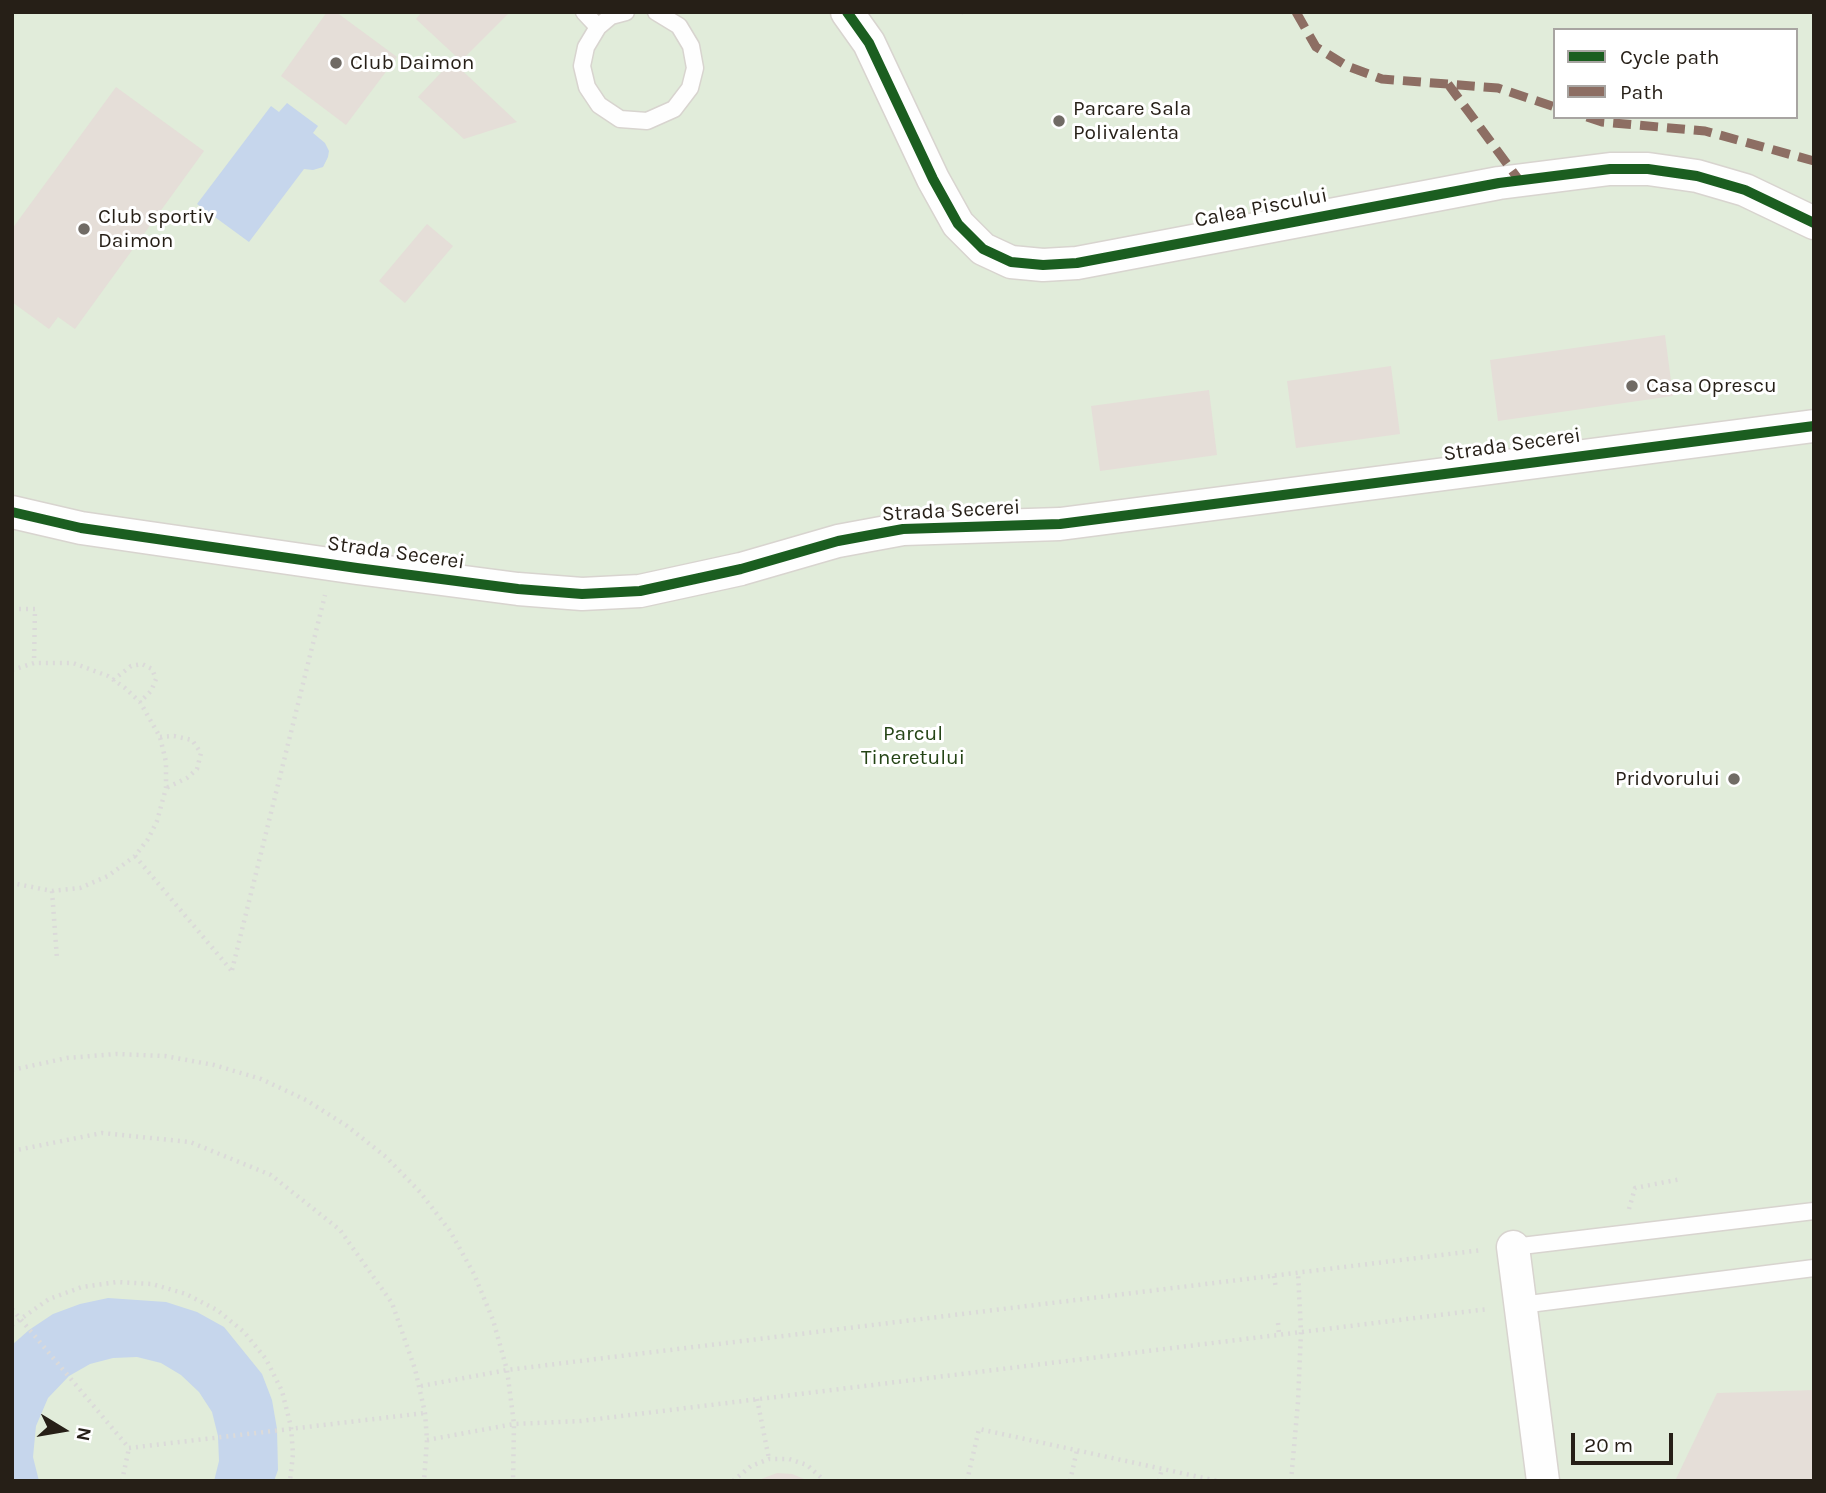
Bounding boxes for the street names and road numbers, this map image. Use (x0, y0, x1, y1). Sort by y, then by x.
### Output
street label: Calea Piscului (1192, 183, 1330, 233)
street label: Strada Secerei (1442, 423, 1582, 467)
street label: Strada Secerei (881, 495, 1021, 527)
street label: Strada Secerei (326, 531, 466, 575)

